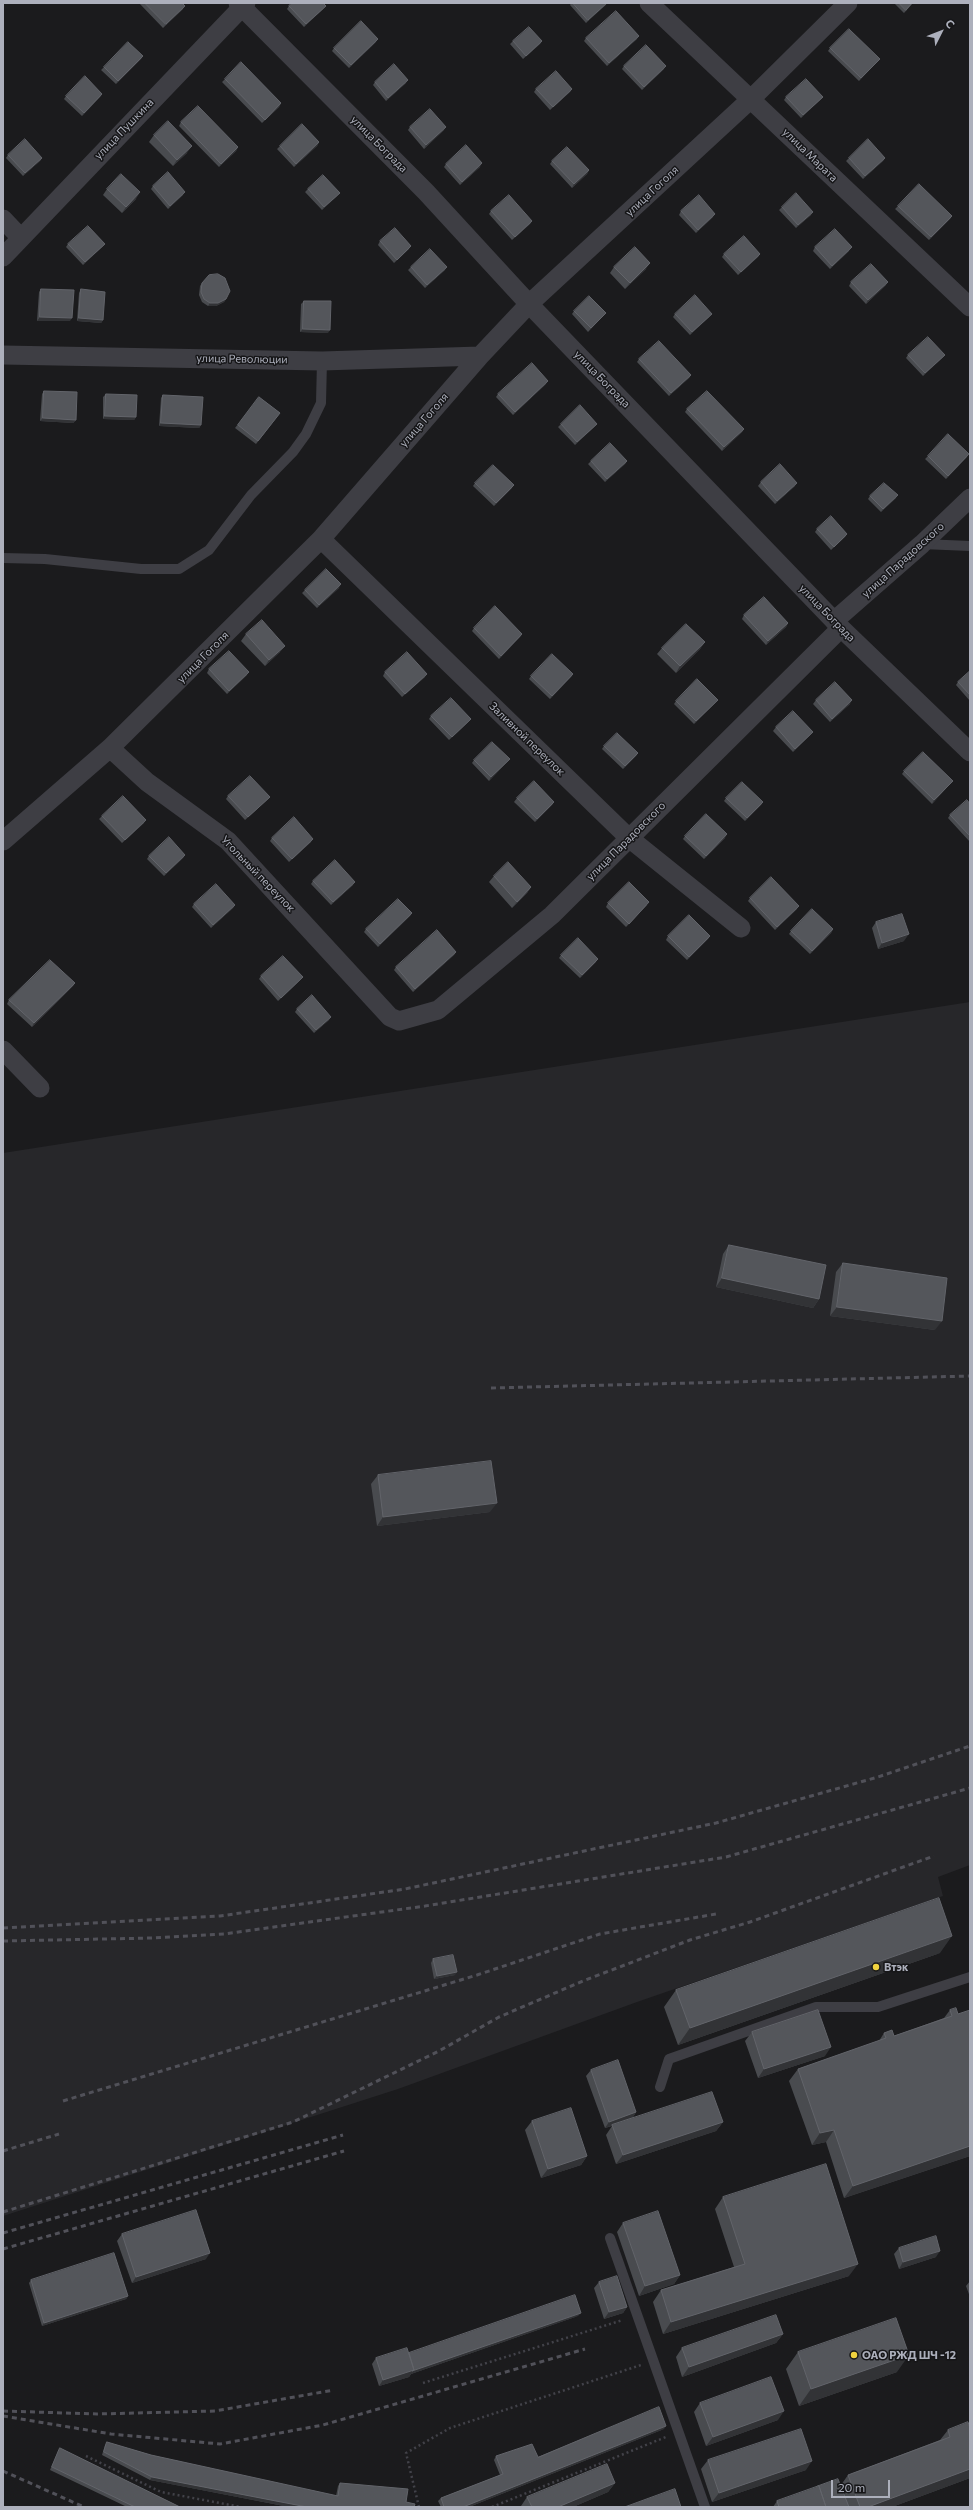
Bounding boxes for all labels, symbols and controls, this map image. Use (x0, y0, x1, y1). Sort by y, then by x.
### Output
north arrow (921, 12, 961, 52)
text: С (943, 16, 958, 31)
street label: улица Пушкина (92, 96, 156, 162)
street label: улица Бограда (348, 113, 410, 175)
street label: улица Марата (780, 125, 840, 185)
street label: улица Гоголя (623, 163, 681, 219)
street label: улица Бограда (571, 348, 633, 410)
street label: улица Революции (196, 352, 288, 366)
street label: улица Гоголя (397, 390, 451, 450)
street label: улица Парадовского (859, 520, 947, 600)
street label: улица Бограда (796, 582, 858, 644)
street label: улица Гоголя (174, 628, 232, 686)
street label: Заливной переулок (486, 699, 568, 779)
street label: улица Парадовского (584, 799, 668, 883)
street label: Угольный переулок (218, 833, 298, 915)
place label: Втэк (884, 1960, 908, 1974)
marker: Втэк (871, 1962, 881, 1972)
place label: ОАО РЖД ШЧ -12 (862, 2348, 956, 2362)
marker: ОАО РЖД ШЧ -12 (849, 2350, 859, 2360)
scale bar (833, 2472, 892, 2498)
text: 20 m (838, 2480, 865, 2494)

